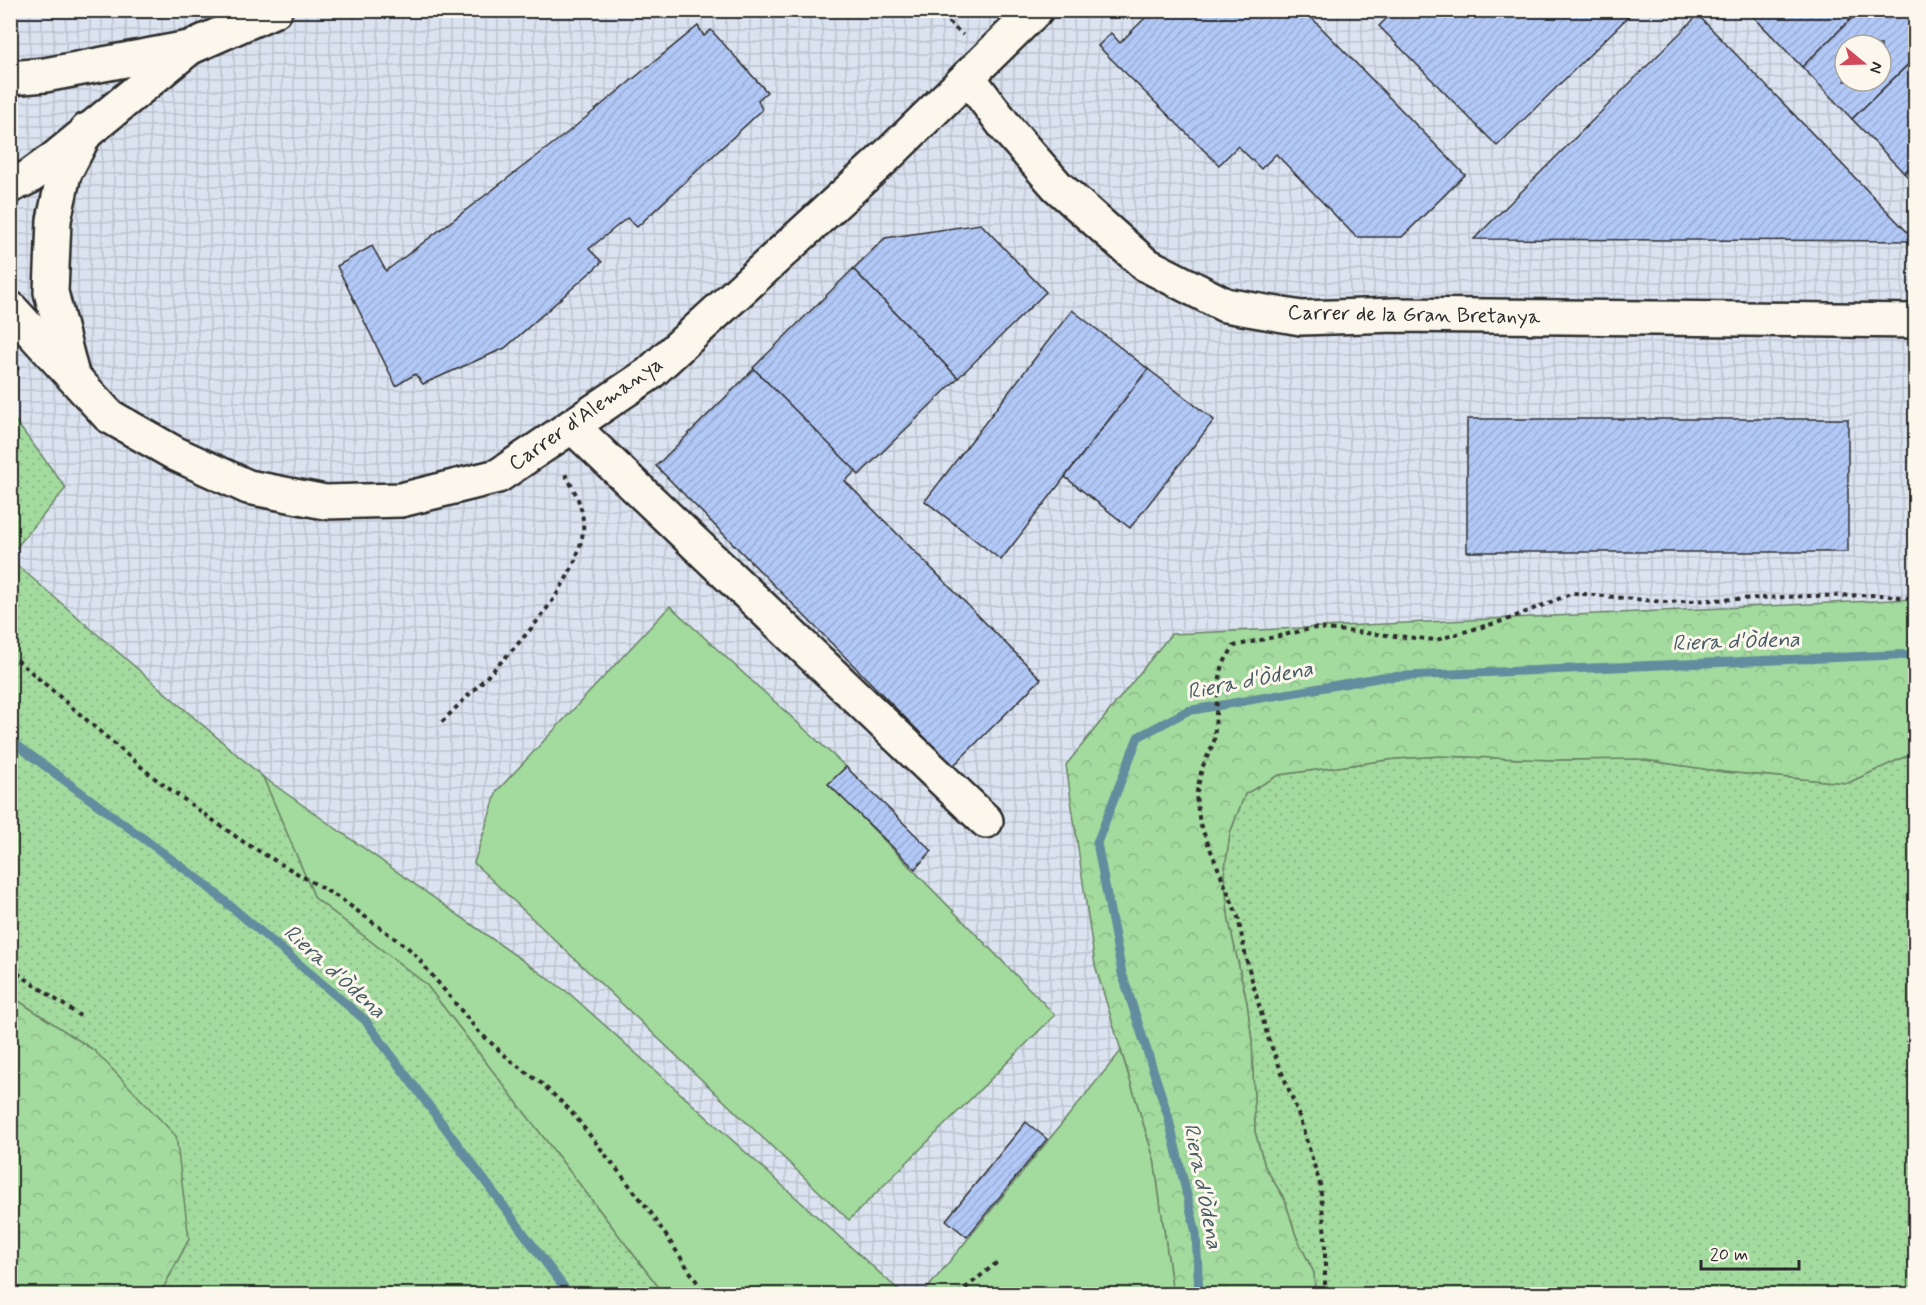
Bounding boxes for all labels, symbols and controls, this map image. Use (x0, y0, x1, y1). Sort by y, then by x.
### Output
north arrow (1833, 33, 1893, 93)
text: N (1864, 59, 1887, 76)
street label: Carrer de la Gran Bretanya (1287, 299, 1541, 331)
street label: Carrer d'Alemanya (503, 350, 669, 478)
water label: Riera d'Òdena (1672, 626, 1801, 658)
water label: Riera d'Òdena (1185, 655, 1316, 707)
water label: Riera d'Òdena (277, 919, 391, 1025)
water label: Riera d'Òdena (1176, 1121, 1228, 1252)
scale bar (1701, 1233, 1798, 1271)
text: 20 m (1710, 1243, 1748, 1267)

